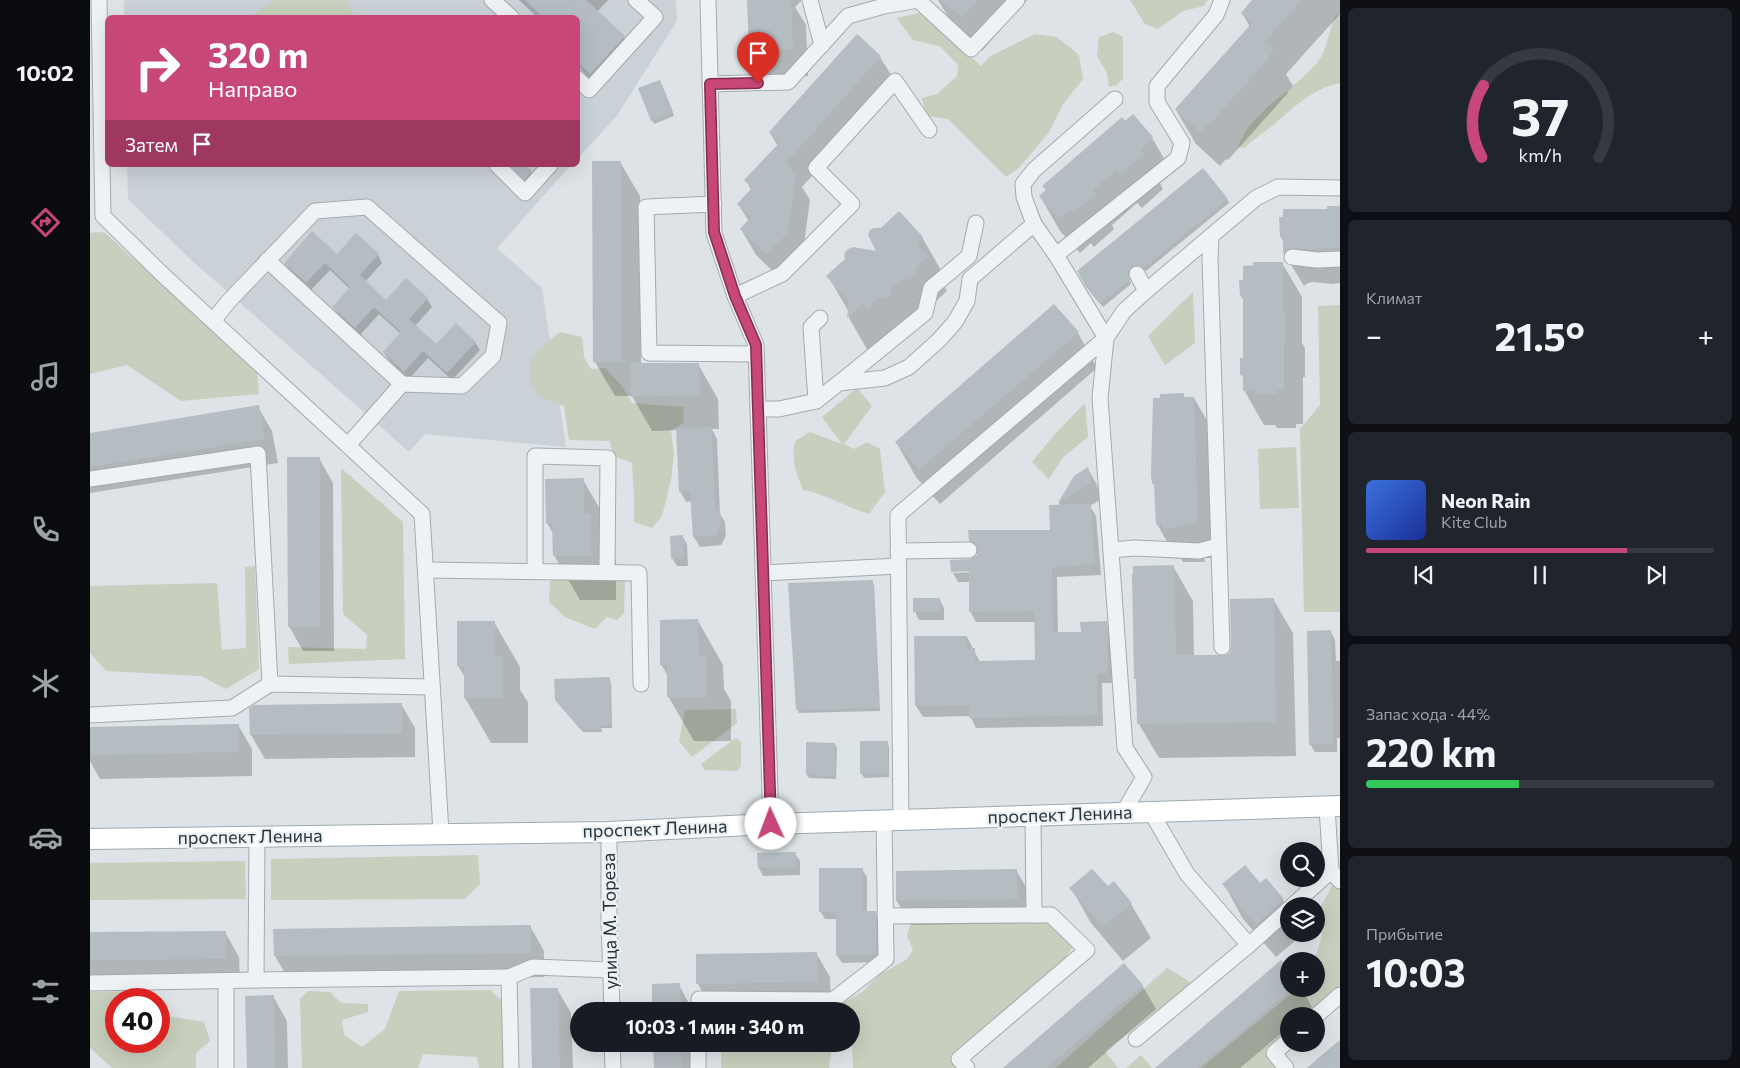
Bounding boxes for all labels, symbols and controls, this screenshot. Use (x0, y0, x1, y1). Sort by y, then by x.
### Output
text: 320 m (208, 32, 308, 75)
pin (737, 32, 779, 83)
icon: right (125, 35, 190, 100)
icon: arrive (744, 39, 772, 67)
text: 10:02 (16, 59, 74, 86)
text: Направо (208, 75, 298, 102)
text: 37 (1511, 83, 1569, 147)
icon: arrive (188, 130, 216, 158)
text: Затем (125, 133, 178, 156)
text: km/h (1518, 144, 1562, 166)
icon: directions (28, 205, 63, 240)
text: Климат (1366, 288, 1422, 307)
text: 21.5° (1495, 312, 1585, 359)
text: − (1366, 318, 1382, 352)
text: + (1698, 318, 1714, 352)
icon: music (28, 359, 63, 394)
text: Neon Rain (1441, 489, 1531, 512)
icon: phone (28, 512, 63, 547)
text: Kite Club (1441, 512, 1507, 531)
icon: previous (1410, 561, 1438, 589)
icon: pause (1526, 561, 1554, 589)
icon: next (1642, 561, 1670, 589)
icon: climate (28, 666, 63, 701)
text: Запас хода · 44% (1366, 704, 1490, 723)
text: 220 km (1366, 728, 1496, 775)
position arrow (744, 797, 796, 849)
street label: проспект Ленина (987, 800, 1133, 828)
street label: проспект Ленина (582, 814, 728, 842)
icon: car (28, 820, 63, 855)
street label: проспект Ленина (177, 824, 323, 848)
map controls (1280, 842, 1325, 1052)
button: search (1280, 842, 1325, 887)
street label: улица М. Тореза (597, 853, 621, 989)
button: layers (1280, 897, 1325, 942)
text: Прибытие (1366, 924, 1443, 943)
text: 10:03 (1366, 948, 1466, 995)
button: + (1280, 952, 1325, 997)
icon: filters (28, 974, 63, 1009)
speed limit sign: 40 (105, 988, 170, 1053)
button: − (1280, 1007, 1325, 1052)
text: 10:03 · 1 мин · 340 m (626, 1015, 804, 1038)

